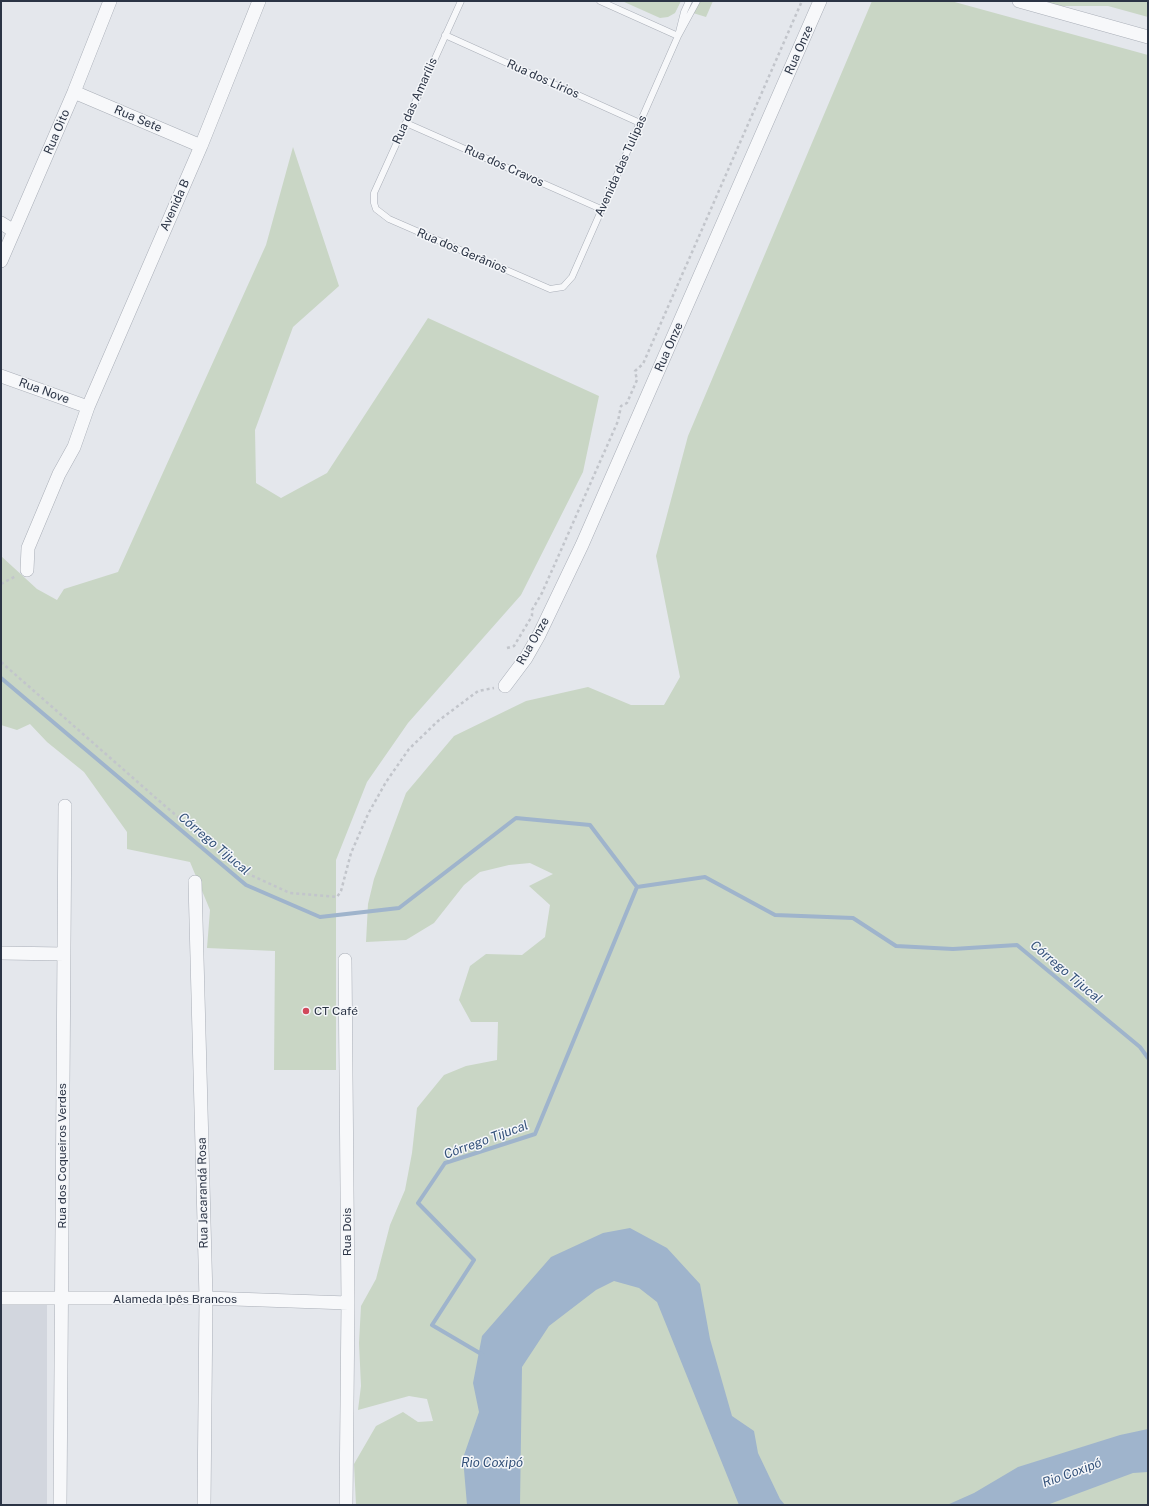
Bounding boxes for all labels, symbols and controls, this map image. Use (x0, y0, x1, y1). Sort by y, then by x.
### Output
street label: Rua Onze (782, 23, 816, 77)
street label: Rua das Amarílis (389, 56, 441, 146)
street label: Rua dos Lírios (505, 57, 581, 101)
street label: Rua Sete (112, 103, 164, 135)
street label: Rua Oito (41, 107, 73, 157)
street label: Avenida das Tulipas (592, 113, 650, 219)
street label: Rua dos Cravos (462, 142, 546, 190)
street label: Avenida B (157, 177, 193, 233)
street label: Rua dos Gerânios (415, 225, 509, 277)
street label: Rua Onze (652, 320, 686, 374)
street label: Rua Nove (17, 375, 71, 407)
street label: Rua Onze (514, 615, 552, 667)
water label: Córrego Tijucal (175, 809, 253, 879)
water label: Córrego Tijucal (1027, 937, 1105, 1007)
place label: CT Café (314, 1004, 358, 1018)
marker: CT Café (301, 1006, 311, 1016)
street label: Rua dos Coqueiros Verdes (55, 1083, 69, 1229)
water label: Córrego Tijucal (442, 1117, 530, 1163)
street label: Rua Jacarandá Rosa (195, 1137, 211, 1249)
street label: Rua Dois (340, 1208, 354, 1256)
street label: Alameda Ipês Brancos (113, 1292, 237, 1306)
water label: Rio Coxipó (461, 1455, 523, 1471)
water label: Rio Coxipó (1040, 1455, 1104, 1491)

